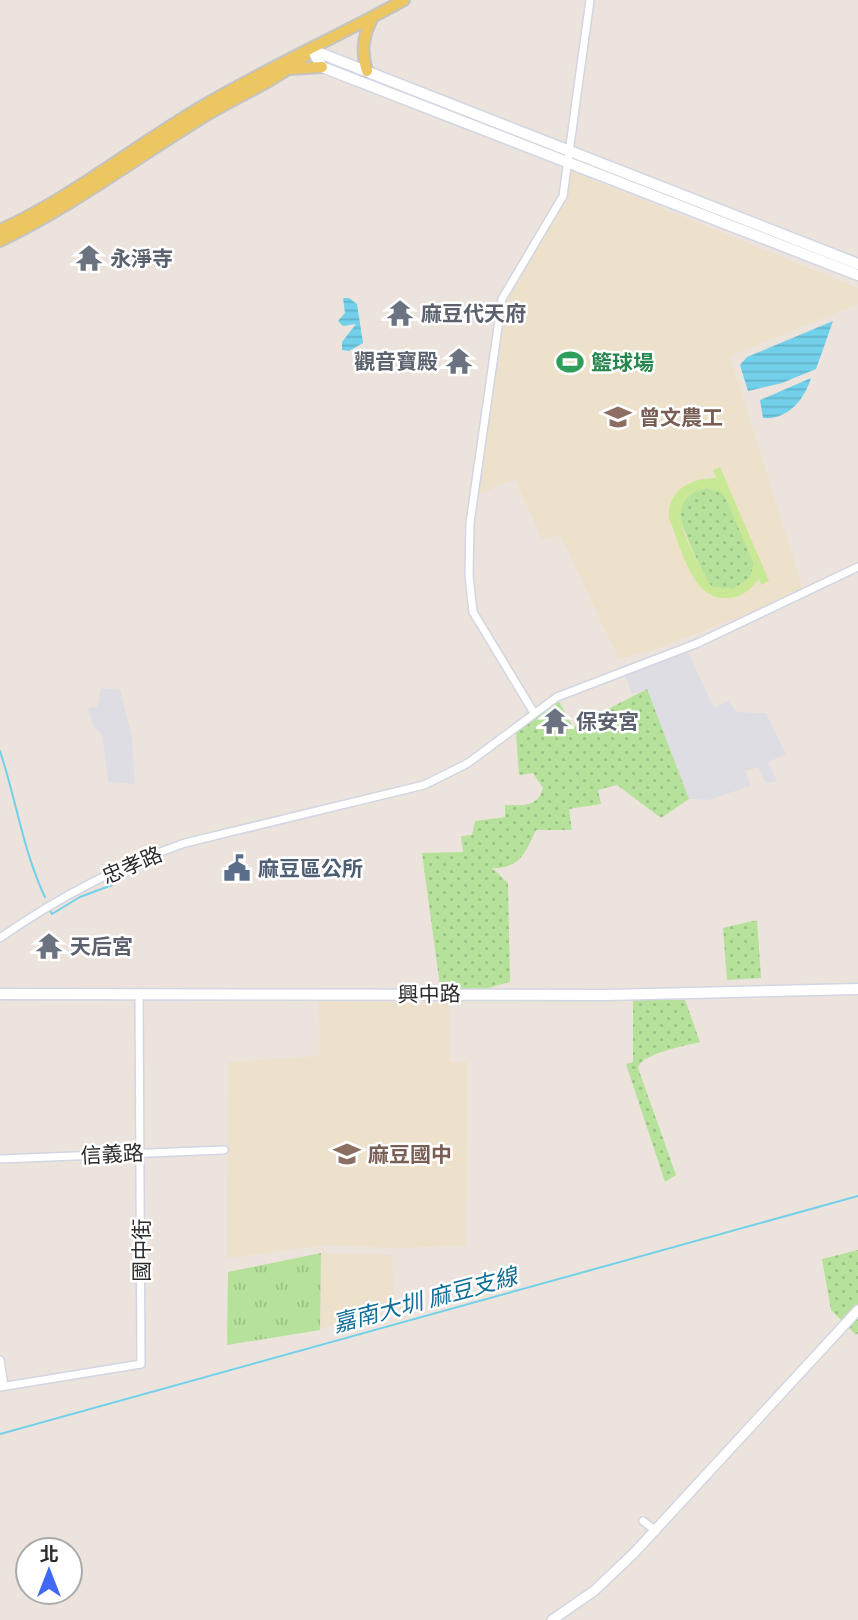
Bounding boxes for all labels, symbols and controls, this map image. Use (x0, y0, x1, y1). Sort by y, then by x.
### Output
temple icon: 永淨寺 (74, 243, 104, 273)
place label: 永淨寺 (110, 245, 173, 272)
temple icon: 麻豆代天府 (385, 298, 415, 328)
place label: 麻豆代天府 (421, 300, 526, 327)
temple icon: 觀音寶殿 (444, 346, 474, 376)
sports icon: 籃球場 (555, 347, 585, 377)
place label: 觀音寶殿 (354, 348, 438, 375)
place label: 籃球場 (591, 349, 654, 376)
school or university icon: 曾文農工 (603, 402, 633, 432)
place label: 曾文農工 (639, 404, 723, 431)
temple icon: 保安宮 (540, 706, 570, 736)
place label: 保安宮 (576, 708, 639, 735)
street label: 忠孝路 (98, 840, 166, 890)
public building icon: 麻豆區公所 (222, 853, 252, 883)
place label: 麻豆區公所 (258, 855, 363, 882)
temple icon: 天后宮 (34, 931, 64, 961)
place label: 天后宮 (70, 933, 133, 960)
street label: 興中路 (397, 980, 461, 1008)
street label: 信義路 (80, 1139, 144, 1169)
school or university icon: 麻豆國中 (332, 1139, 362, 1169)
place label: 麻豆國中 (368, 1141, 452, 1168)
street label: 國中街 (128, 1219, 155, 1282)
water label: 嘉南大圳 麻豆支線 (329, 1260, 523, 1339)
north arrow (14, 1536, 84, 1606)
text: 北 (39, 1542, 59, 1567)

